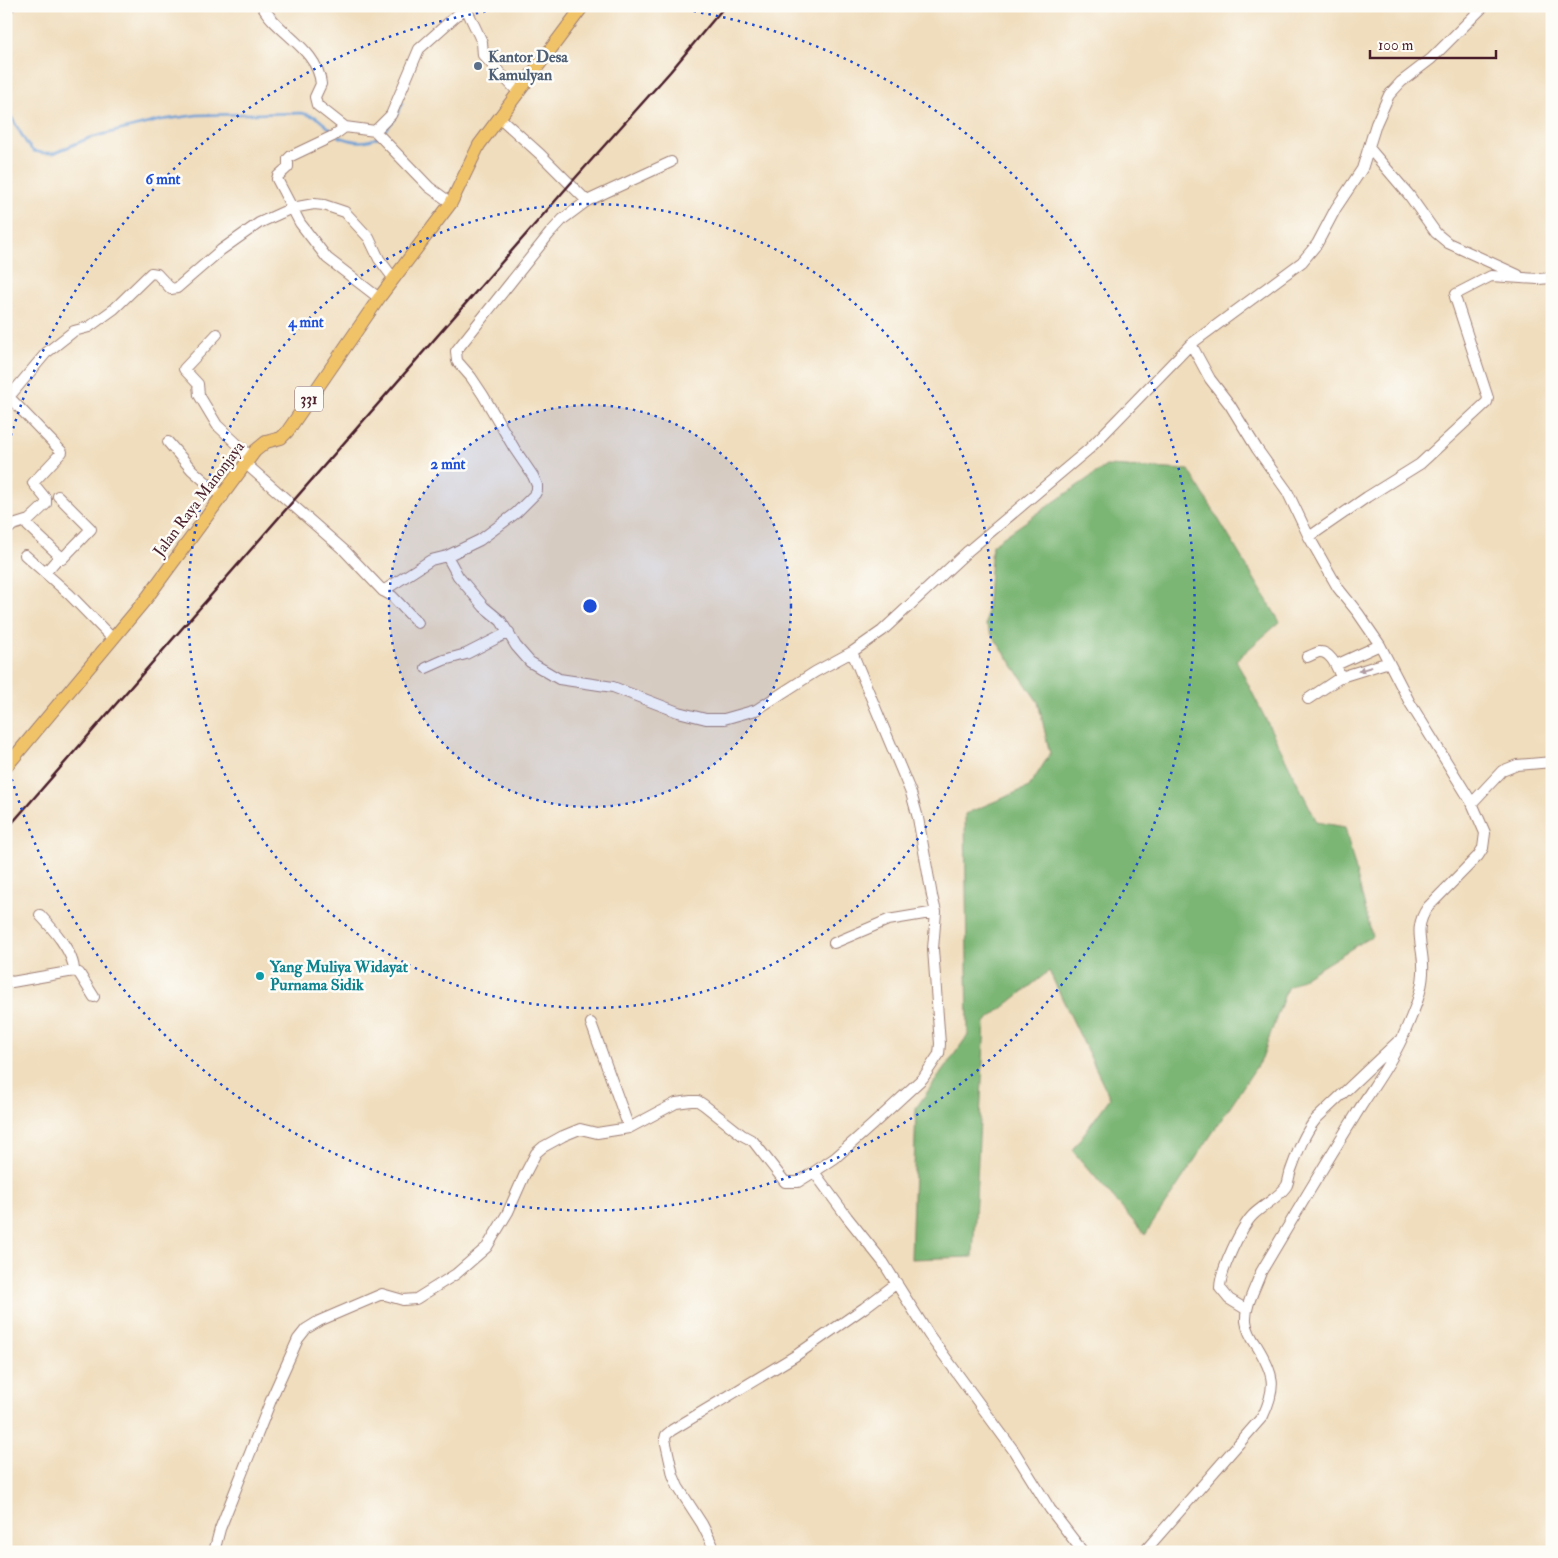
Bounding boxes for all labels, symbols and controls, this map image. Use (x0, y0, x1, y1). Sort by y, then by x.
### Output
scale bar (1370, 28, 1497, 60)
text: 100 m (1378, 36, 1414, 55)
place label: Kantor Desa Kamulyan (488, 47, 568, 86)
marker: Kantor Desa Kamulyan (472, 60, 484, 72)
text: 6 mnt (146, 170, 181, 189)
text: 4 mnt (287, 313, 324, 332)
road number: 331 (295, 386, 323, 412)
street label: Jalan Raya Manonjaya (148, 437, 250, 562)
text: 2 mnt (431, 455, 466, 474)
centre of rings (581, 597, 599, 615)
one-way arrow (1357, 666, 1372, 674)
place label: Yang Muliya Widayat Purnama Sidik (269, 957, 409, 995)
marker: Yang Muliya Widayat Purnama Sidik (254, 970, 266, 982)

